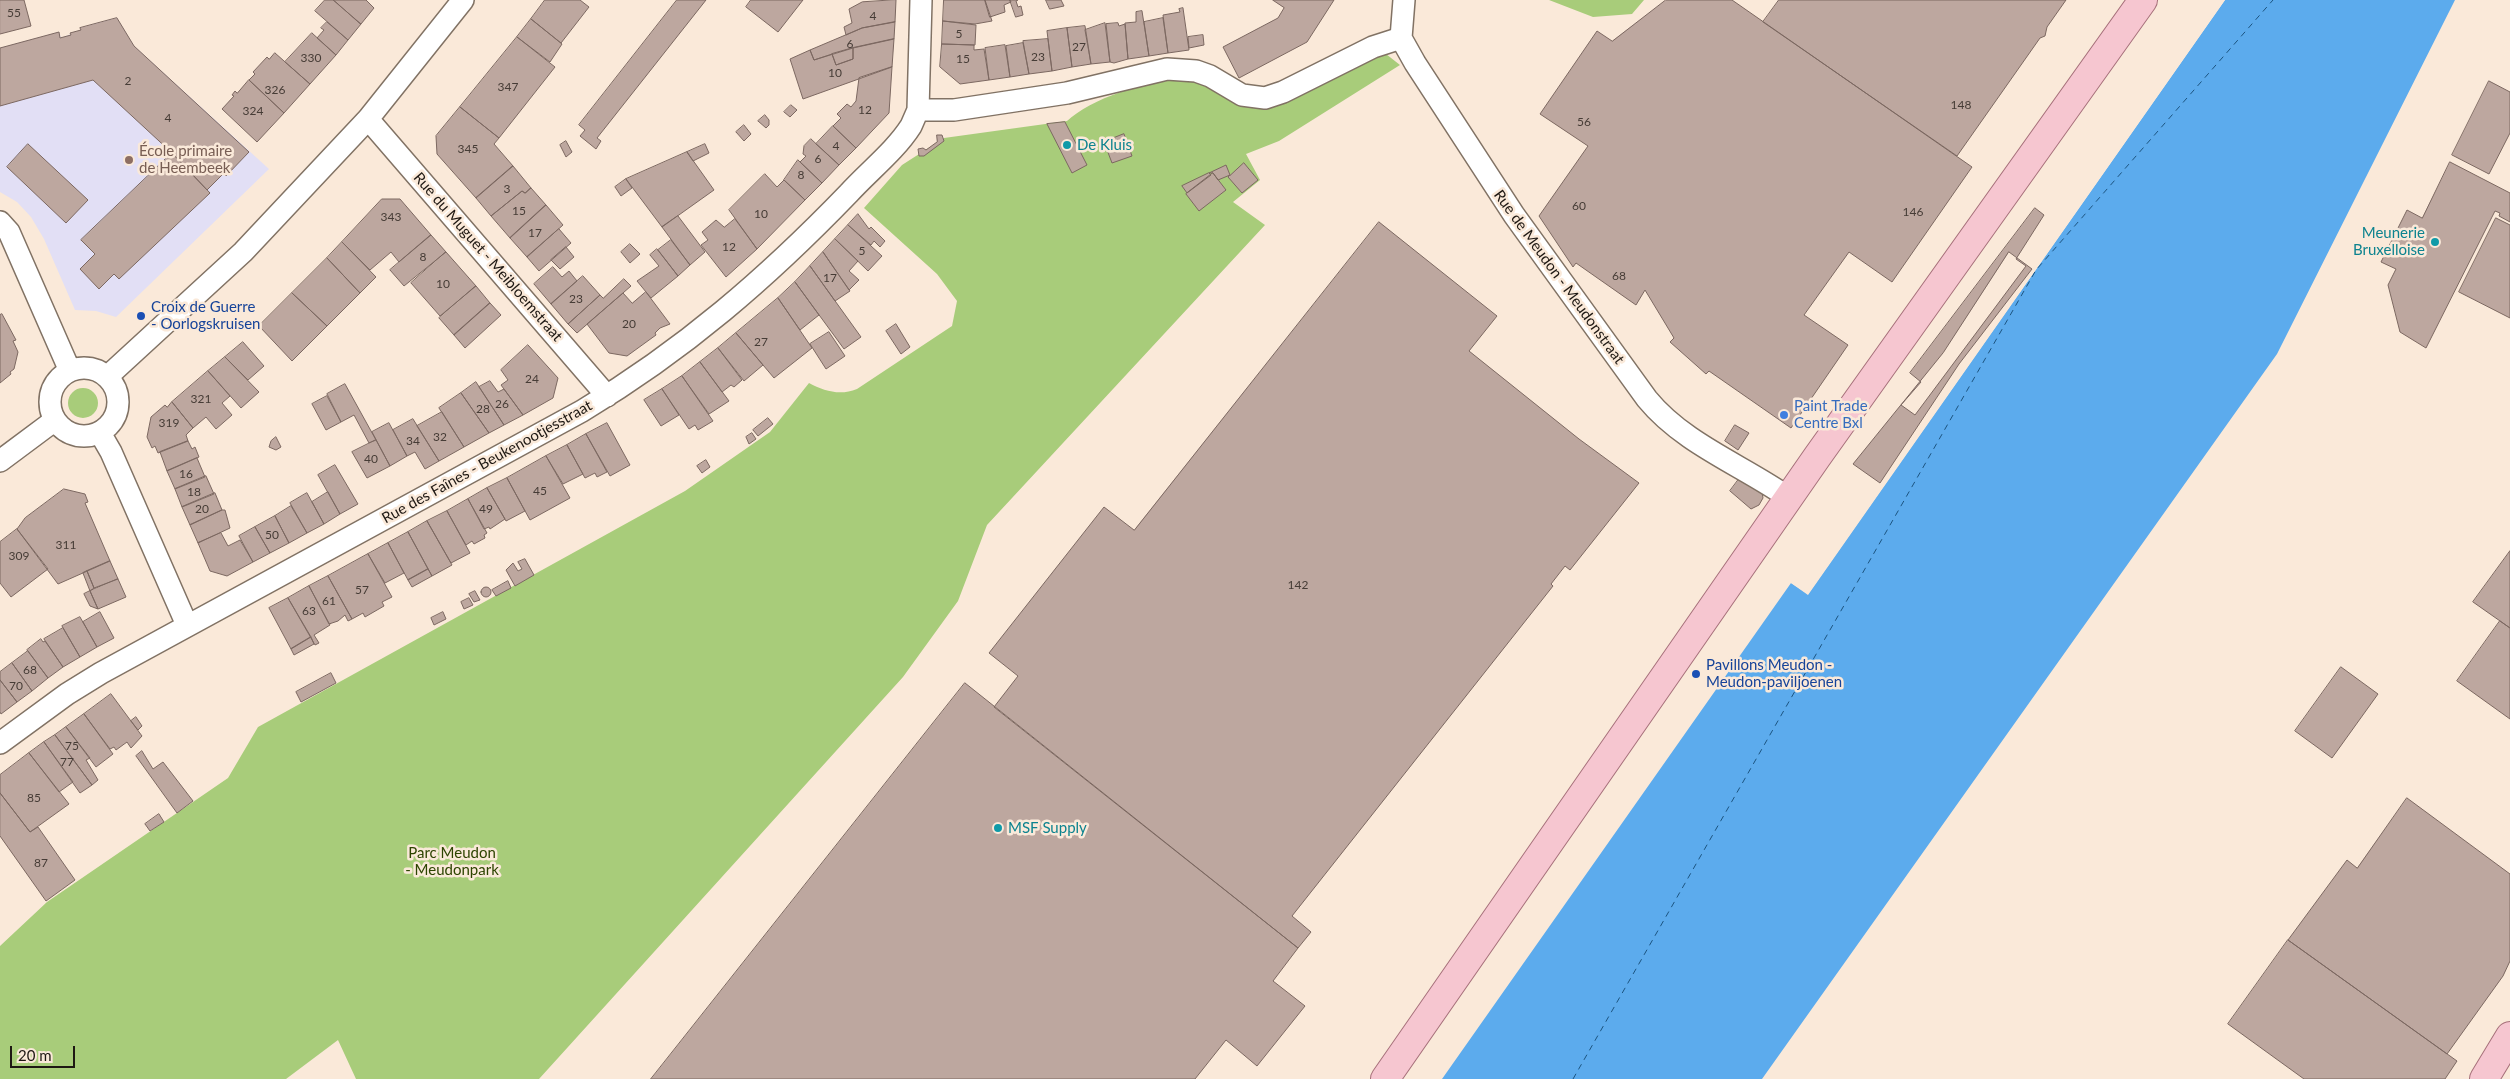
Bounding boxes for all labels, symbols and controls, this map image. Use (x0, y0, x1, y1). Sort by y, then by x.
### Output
house number: 55 (7, 6, 21, 20)
house number: 4 (870, 9, 876, 23)
house number: 5 (956, 27, 962, 41)
house number: 6 (847, 37, 853, 51)
house number: 27 (1072, 40, 1086, 54)
house number: 23 (1031, 50, 1045, 64)
house number: 330 (301, 51, 321, 65)
house number: 15 (956, 52, 970, 66)
house number: 10 (828, 66, 842, 80)
house number: 2 (125, 74, 131, 88)
house number: 347 (498, 80, 518, 94)
house number: 326 (265, 83, 285, 97)
house number: 148 (1951, 98, 1971, 112)
house number: 12 (858, 103, 872, 117)
house number: 324 (243, 104, 263, 118)
house number: 4 (165, 111, 171, 125)
house number: 56 (1577, 115, 1591, 129)
place label: De Kluis (1077, 136, 1132, 154)
house number: 4 (833, 139, 839, 153)
marker: De Kluis (1061, 139, 1073, 151)
place label: École primaire de Heembeek (139, 142, 232, 177)
house number: 345 (458, 142, 478, 156)
house number: 6 (815, 152, 821, 166)
marker: École primaire de Heembeek (123, 154, 135, 166)
house number: 8 (798, 168, 804, 182)
street label: Rue du Muguet - Meibloemstraat (410, 169, 566, 345)
house number: 3 (504, 182, 510, 196)
street label: Rue de Meudon - Meudonstraat (1490, 187, 1628, 367)
house number: 60 (1572, 199, 1586, 213)
house number: 15 (512, 204, 526, 218)
house number: 146 (1903, 205, 1923, 219)
house number: 10 (754, 207, 768, 221)
house number: 343 (381, 210, 401, 224)
place label: Meunerie Bruxelloise (2353, 224, 2425, 259)
house number: 17 (528, 226, 542, 240)
marker: Meunerie Bruxelloise (2429, 236, 2441, 248)
house number: 12 (722, 240, 736, 254)
house number: 5 (859, 244, 865, 258)
house number: 8 (420, 250, 426, 264)
house number: 68 (1612, 269, 1626, 283)
house number: 17 (823, 271, 837, 285)
house number: 10 (436, 277, 450, 291)
house number: 23 (569, 292, 583, 306)
place label: Croix de Guerre - Oorlogskruisen (151, 298, 260, 333)
marker: Croix de Guerre - Oorlogskruisen (135, 310, 147, 322)
house number: 20 (622, 317, 636, 331)
house number: 27 (754, 335, 768, 349)
house number: 24 (525, 372, 539, 386)
house number: 321 (191, 392, 211, 406)
street label: Rue des Faînes - Beukenootjesstraat (379, 397, 595, 527)
house number: 26 (495, 397, 509, 411)
place label: Paint Trade Centre Bxl (1794, 397, 1868, 432)
house number: 28 (476, 402, 490, 416)
marker: Paint Trade Centre Bxl (1778, 409, 1790, 421)
house number: 319 (159, 416, 179, 430)
house number: 32 (433, 430, 447, 444)
house number: 34 (406, 434, 420, 448)
house number: 40 (364, 452, 378, 466)
house number: 16 (179, 467, 193, 481)
house number: 45 (533, 484, 547, 498)
house number: 18 (187, 485, 201, 499)
house number: 20 (195, 502, 209, 516)
house number: 49 (479, 502, 493, 516)
house number: 50 (265, 528, 279, 542)
house number: 311 (56, 538, 76, 552)
house number: 309 (9, 549, 29, 563)
house number: 142 (1288, 578, 1308, 592)
house number: 57 (355, 583, 369, 597)
house number: 61 (322, 594, 336, 608)
house number: 63 (302, 604, 316, 618)
place label: Pavillons Meudon - Meudon-paviljoenen (1706, 656, 1842, 691)
house number: 68 (23, 663, 37, 677)
marker: Pavillons Meudon - Meudon-paviljoenen (1690, 668, 1702, 680)
house number: 70 (9, 679, 23, 693)
house number: 75 (65, 739, 79, 753)
house number: 77 (60, 755, 74, 769)
house number: 85 (27, 791, 41, 805)
place label: MSF Supply (1008, 819, 1087, 837)
marker: MSF Supply (992, 822, 1004, 834)
park label: Parc Meudon - Meudonpark (405, 844, 499, 879)
house number: 87 (34, 856, 48, 870)
scale bar (12, 1036, 78, 1068)
text: 20 m (18, 1046, 52, 1064)

